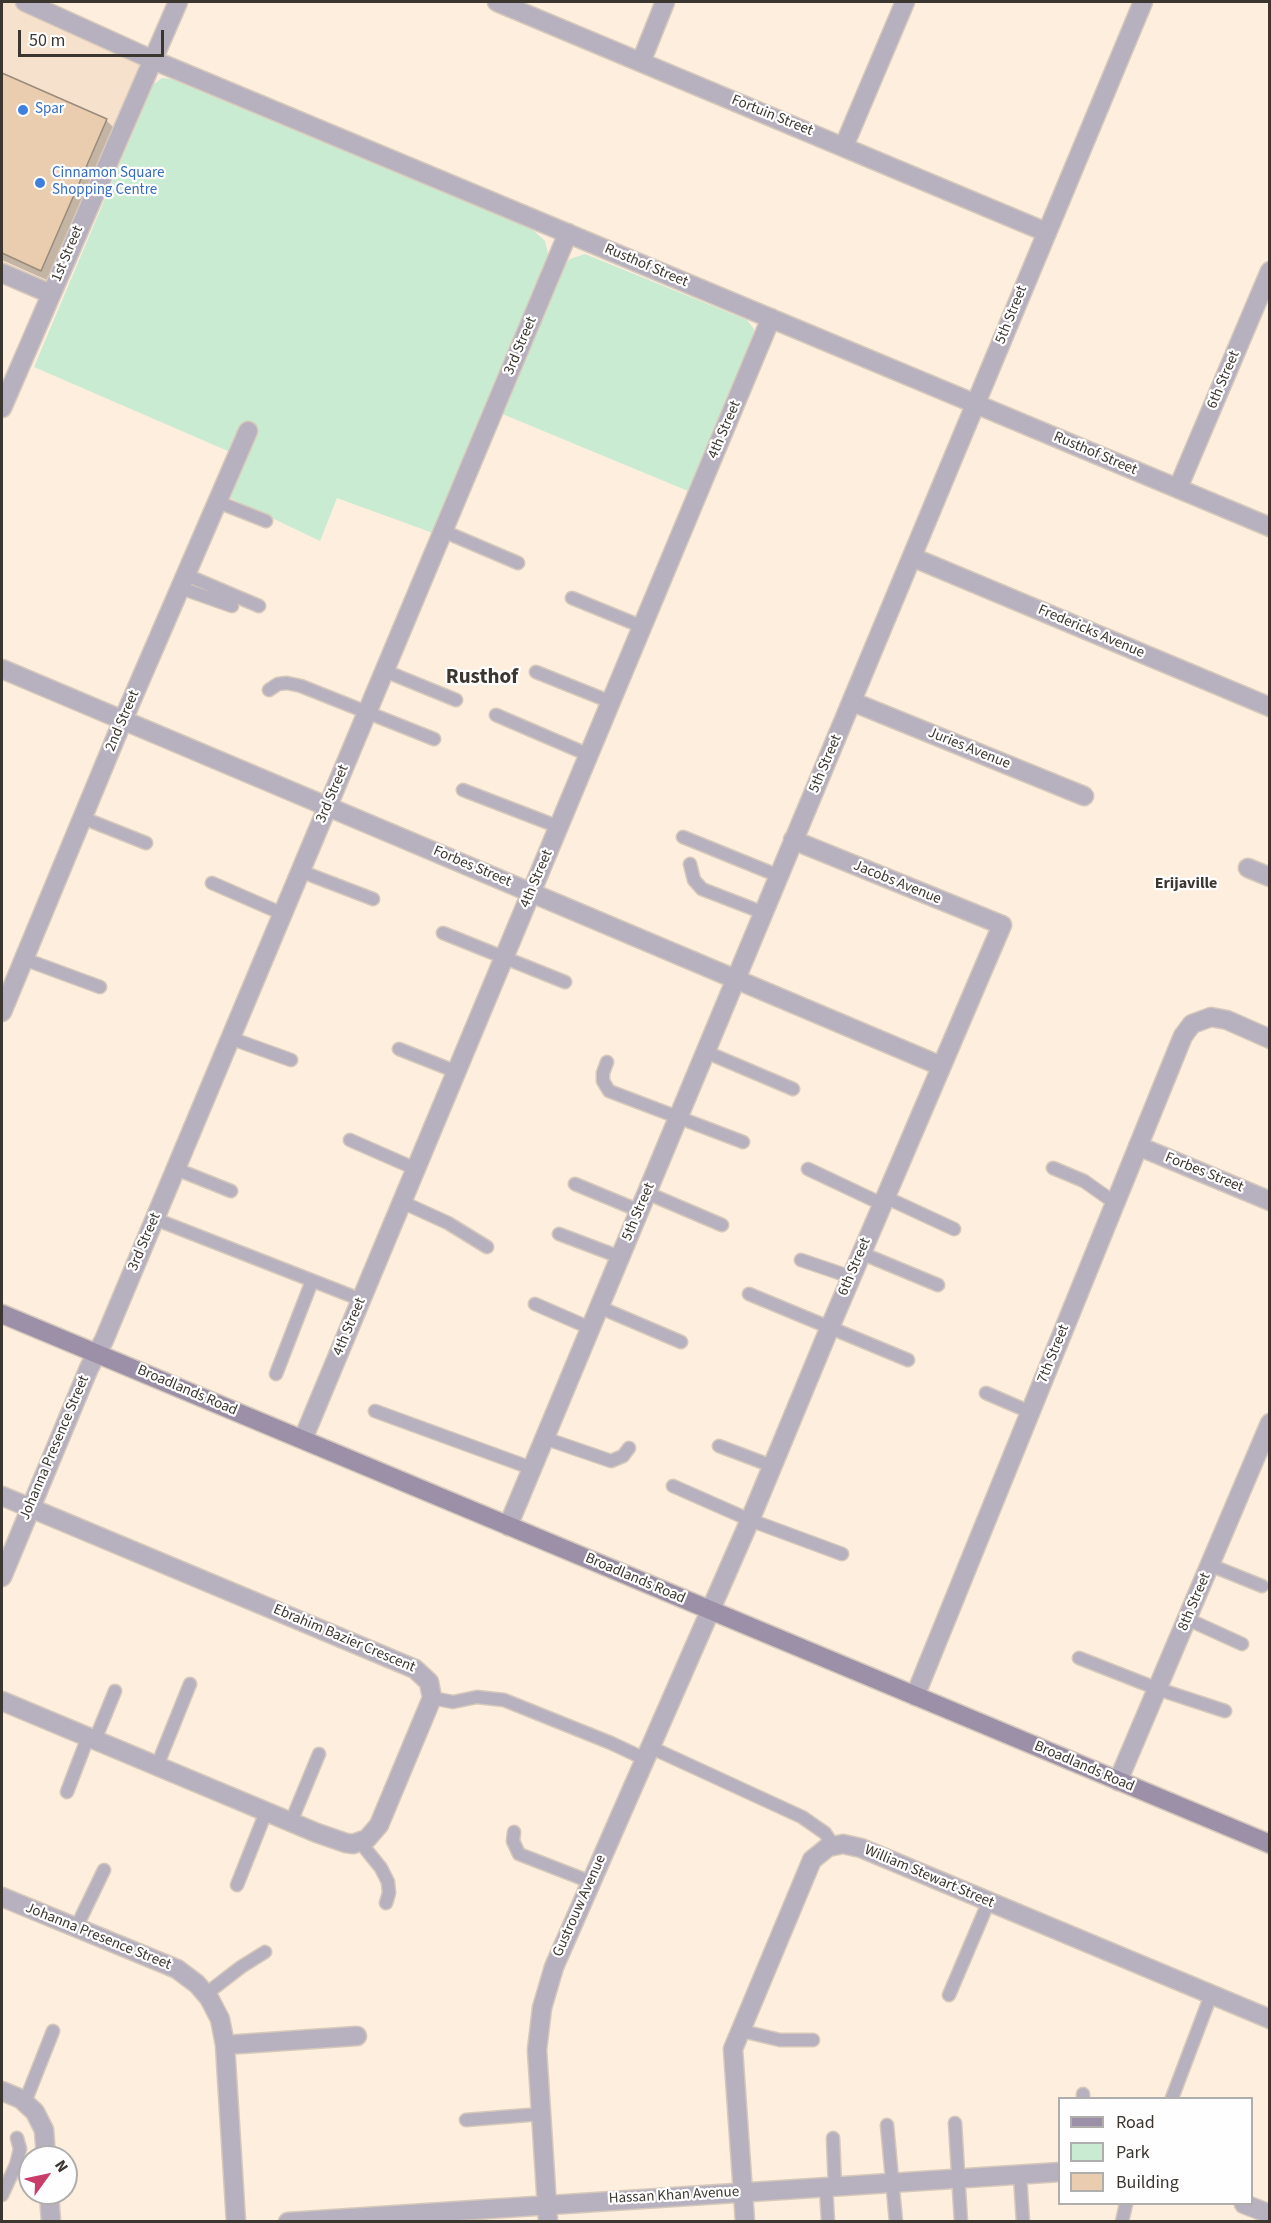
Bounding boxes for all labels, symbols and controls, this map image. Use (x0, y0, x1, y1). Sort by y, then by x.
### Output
scale bar (21, 18, 166, 56)
text: 50 m (29, 28, 65, 53)
street label: Fortuin Street (729, 92, 815, 140)
place label: Spar (35, 101, 64, 119)
marker: Spar (16, 103, 30, 117)
place label: Cinnamon Square Shopping Centre (52, 165, 165, 200)
marker: Cinnamon Square Shopping Centre (33, 176, 47, 190)
street label: 1st Street (48, 223, 88, 285)
street label: Rusthof Street (602, 240, 690, 292)
street label: 5th Street (992, 283, 1032, 347)
street label: 3rd Street (501, 314, 541, 378)
street label: 6th Street (1204, 348, 1244, 412)
street label: 4th Street (705, 398, 745, 462)
street label: Rusthof Street (1051, 428, 1139, 480)
street label: Fredericks Avenue (1035, 601, 1147, 663)
district label: Rusthof (446, 665, 518, 691)
street label: 2nd Street (102, 688, 144, 754)
street label: Juries Avenue (925, 724, 1013, 774)
street label: 5th Street (806, 732, 846, 796)
street label: 3rd Street (313, 762, 353, 826)
street label: Forbes Street (430, 842, 514, 892)
street label: 4th Street (517, 847, 557, 911)
street label: Jacobs Avenue (850, 857, 944, 909)
district label: Erijaville (1155, 874, 1217, 894)
street label: Forbes Street (1162, 1149, 1246, 1197)
street label: 5th Street (619, 1180, 659, 1244)
street label: 3rd Street (125, 1210, 165, 1274)
street label: 6th Street (835, 1235, 875, 1299)
street label: 4th Street (330, 1295, 370, 1359)
street label: 7th Street (1034, 1322, 1074, 1386)
street label: Broadlands Road (134, 1362, 240, 1420)
street label: Johanna Presence Street (16, 1373, 94, 1523)
street label: Broadlands Road (582, 1550, 688, 1608)
street label: 8th Street (1175, 1570, 1215, 1634)
street label: Ebrahim Bazier Crescent (270, 1601, 418, 1677)
street label: Broadlands Road (1031, 1738, 1137, 1796)
street label: William Stewart Street (862, 1842, 996, 1912)
street label: Gustrouw Avenue (549, 1852, 611, 1960)
street label: Johanna Presence Street (23, 1900, 173, 1974)
legend (1058, 2097, 1253, 2205)
text: Road (1116, 2110, 1155, 2135)
text: Park (1116, 2140, 1150, 2165)
north arrow (18, 2145, 78, 2205)
text: N (49, 2156, 74, 2177)
text: Building (1116, 2170, 1179, 2195)
street label: Hassan Khan Avenue (608, 2184, 740, 2208)

